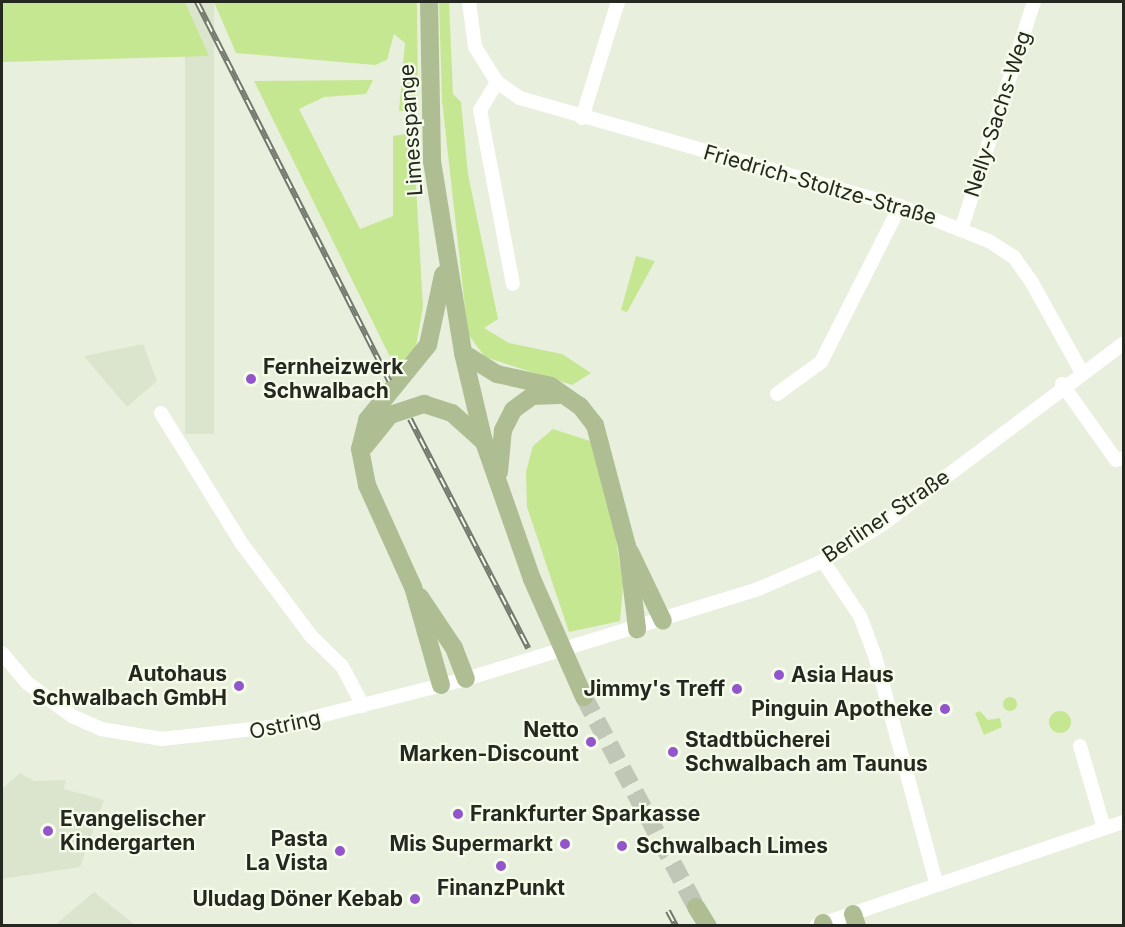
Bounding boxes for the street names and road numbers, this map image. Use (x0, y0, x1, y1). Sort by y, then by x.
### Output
street label: Nelly-Sachs-Weg (959, 28, 1037, 200)
street label: Limesspange (394, 63, 428, 197)
street label: Friedrich-Stoltze-Straße (701, 140, 939, 230)
street label: Berliner Straße (818, 464, 954, 568)
street label: Ostring (247, 705, 323, 745)

